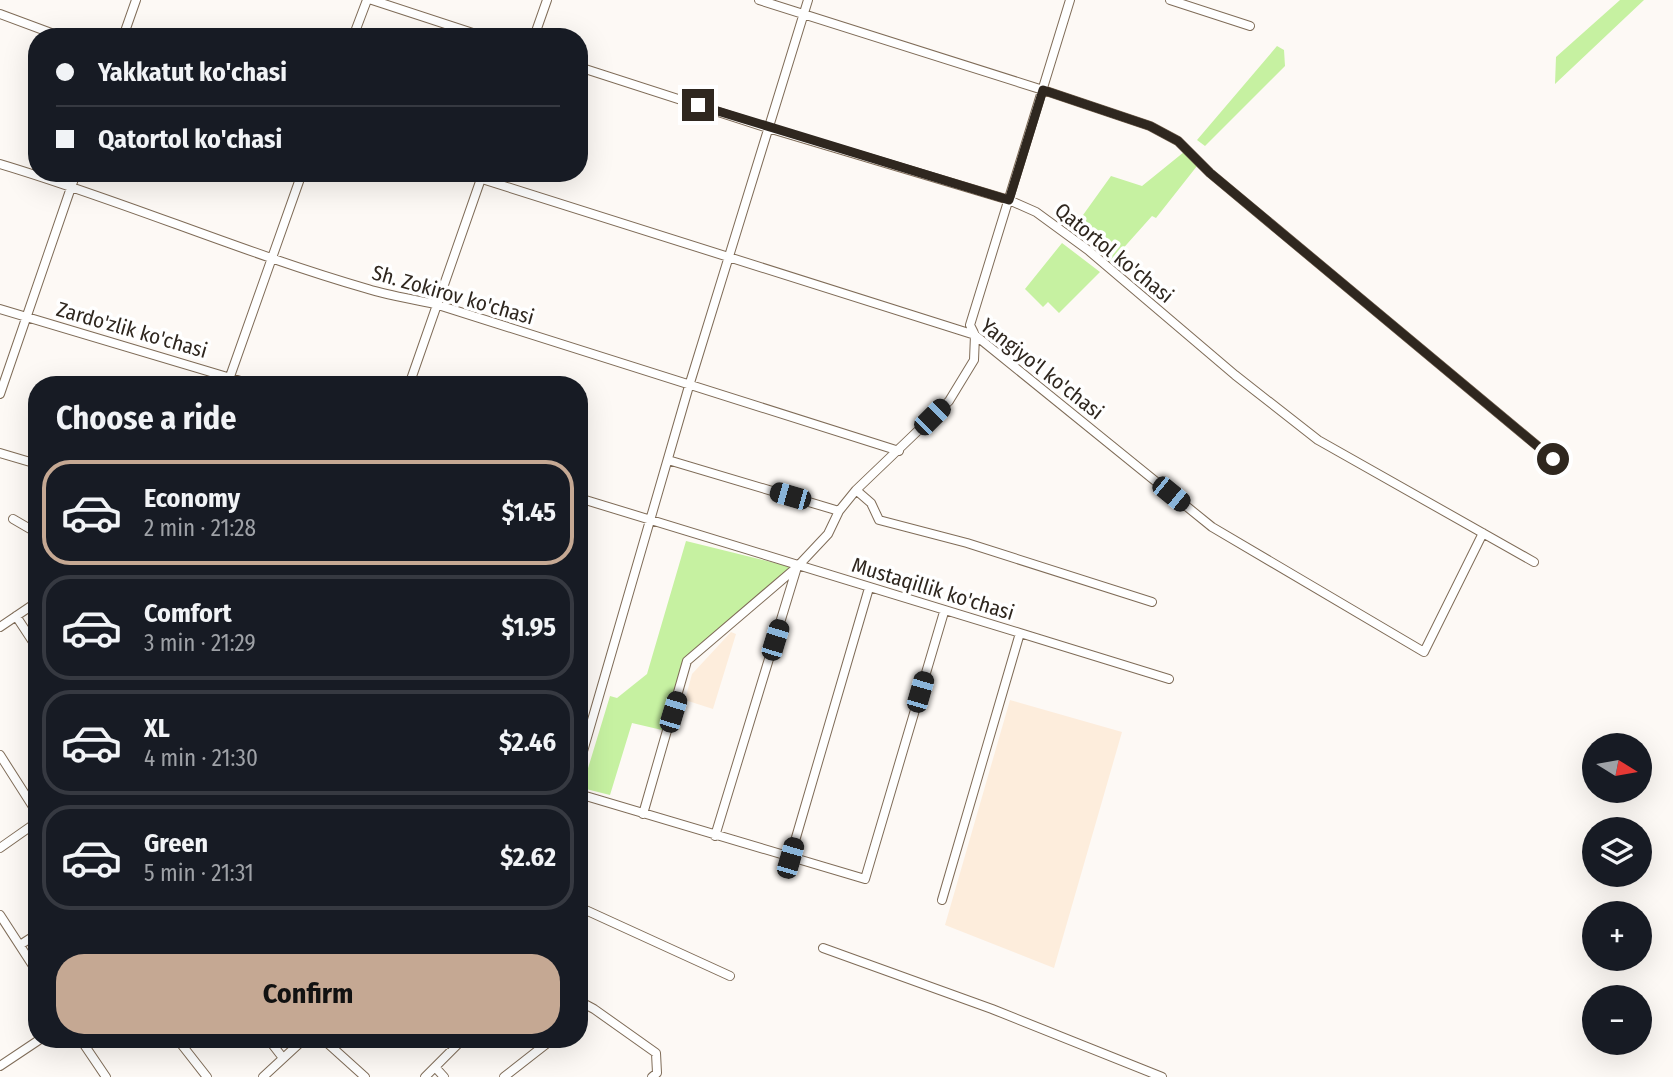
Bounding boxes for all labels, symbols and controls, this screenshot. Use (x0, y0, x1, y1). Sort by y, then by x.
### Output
text: Yakkatut ko'chasi (98, 57, 287, 88)
route end (682, 89, 714, 121)
text: Qatortol ko'chasi (98, 124, 282, 155)
street label: Qatortol ko'chasi (1049, 197, 1179, 309)
street label: Sh. Zokirov ko'chasi (369, 259, 537, 331)
street label: Zardo'zlik ko'chasi (54, 296, 210, 364)
street label: Yangiyo'l ko'chasi (975, 313, 1109, 425)
car (910, 395, 955, 439)
text: Choose a ride (56, 399, 237, 437)
route start (1537, 443, 1569, 475)
car (1149, 473, 1194, 515)
car (767, 480, 814, 512)
icon: car (60, 481, 123, 544)
text: Economy (144, 483, 240, 514)
text: $1.45 (502, 497, 556, 528)
text: 2 min · 21:28 (144, 514, 256, 542)
street label: Mustaqillik ko'chasi (849, 552, 1017, 626)
icon: car (60, 596, 123, 659)
text: Comfort (144, 598, 232, 629)
text: $1.95 (501, 612, 556, 643)
car (759, 617, 792, 663)
text: 3 min · 21:29 (144, 629, 256, 657)
car (905, 669, 936, 715)
car (657, 689, 690, 735)
icon: car (60, 711, 123, 774)
text: XL (144, 713, 170, 744)
text: $2.46 (499, 727, 556, 758)
north arrow (1582, 733, 1652, 803)
map controls (1582, 733, 1652, 1055)
text: 4 min · 21:30 (144, 744, 258, 772)
button: layers (1582, 817, 1652, 887)
icon: car (60, 826, 123, 889)
text: Green (144, 828, 208, 859)
car (775, 835, 806, 881)
text: $2.62 (500, 842, 556, 873)
text: 5 min · 21:31 (144, 859, 254, 887)
button: + (1582, 901, 1652, 971)
button: Confirm (56, 954, 560, 1034)
button: − (1582, 985, 1652, 1055)

